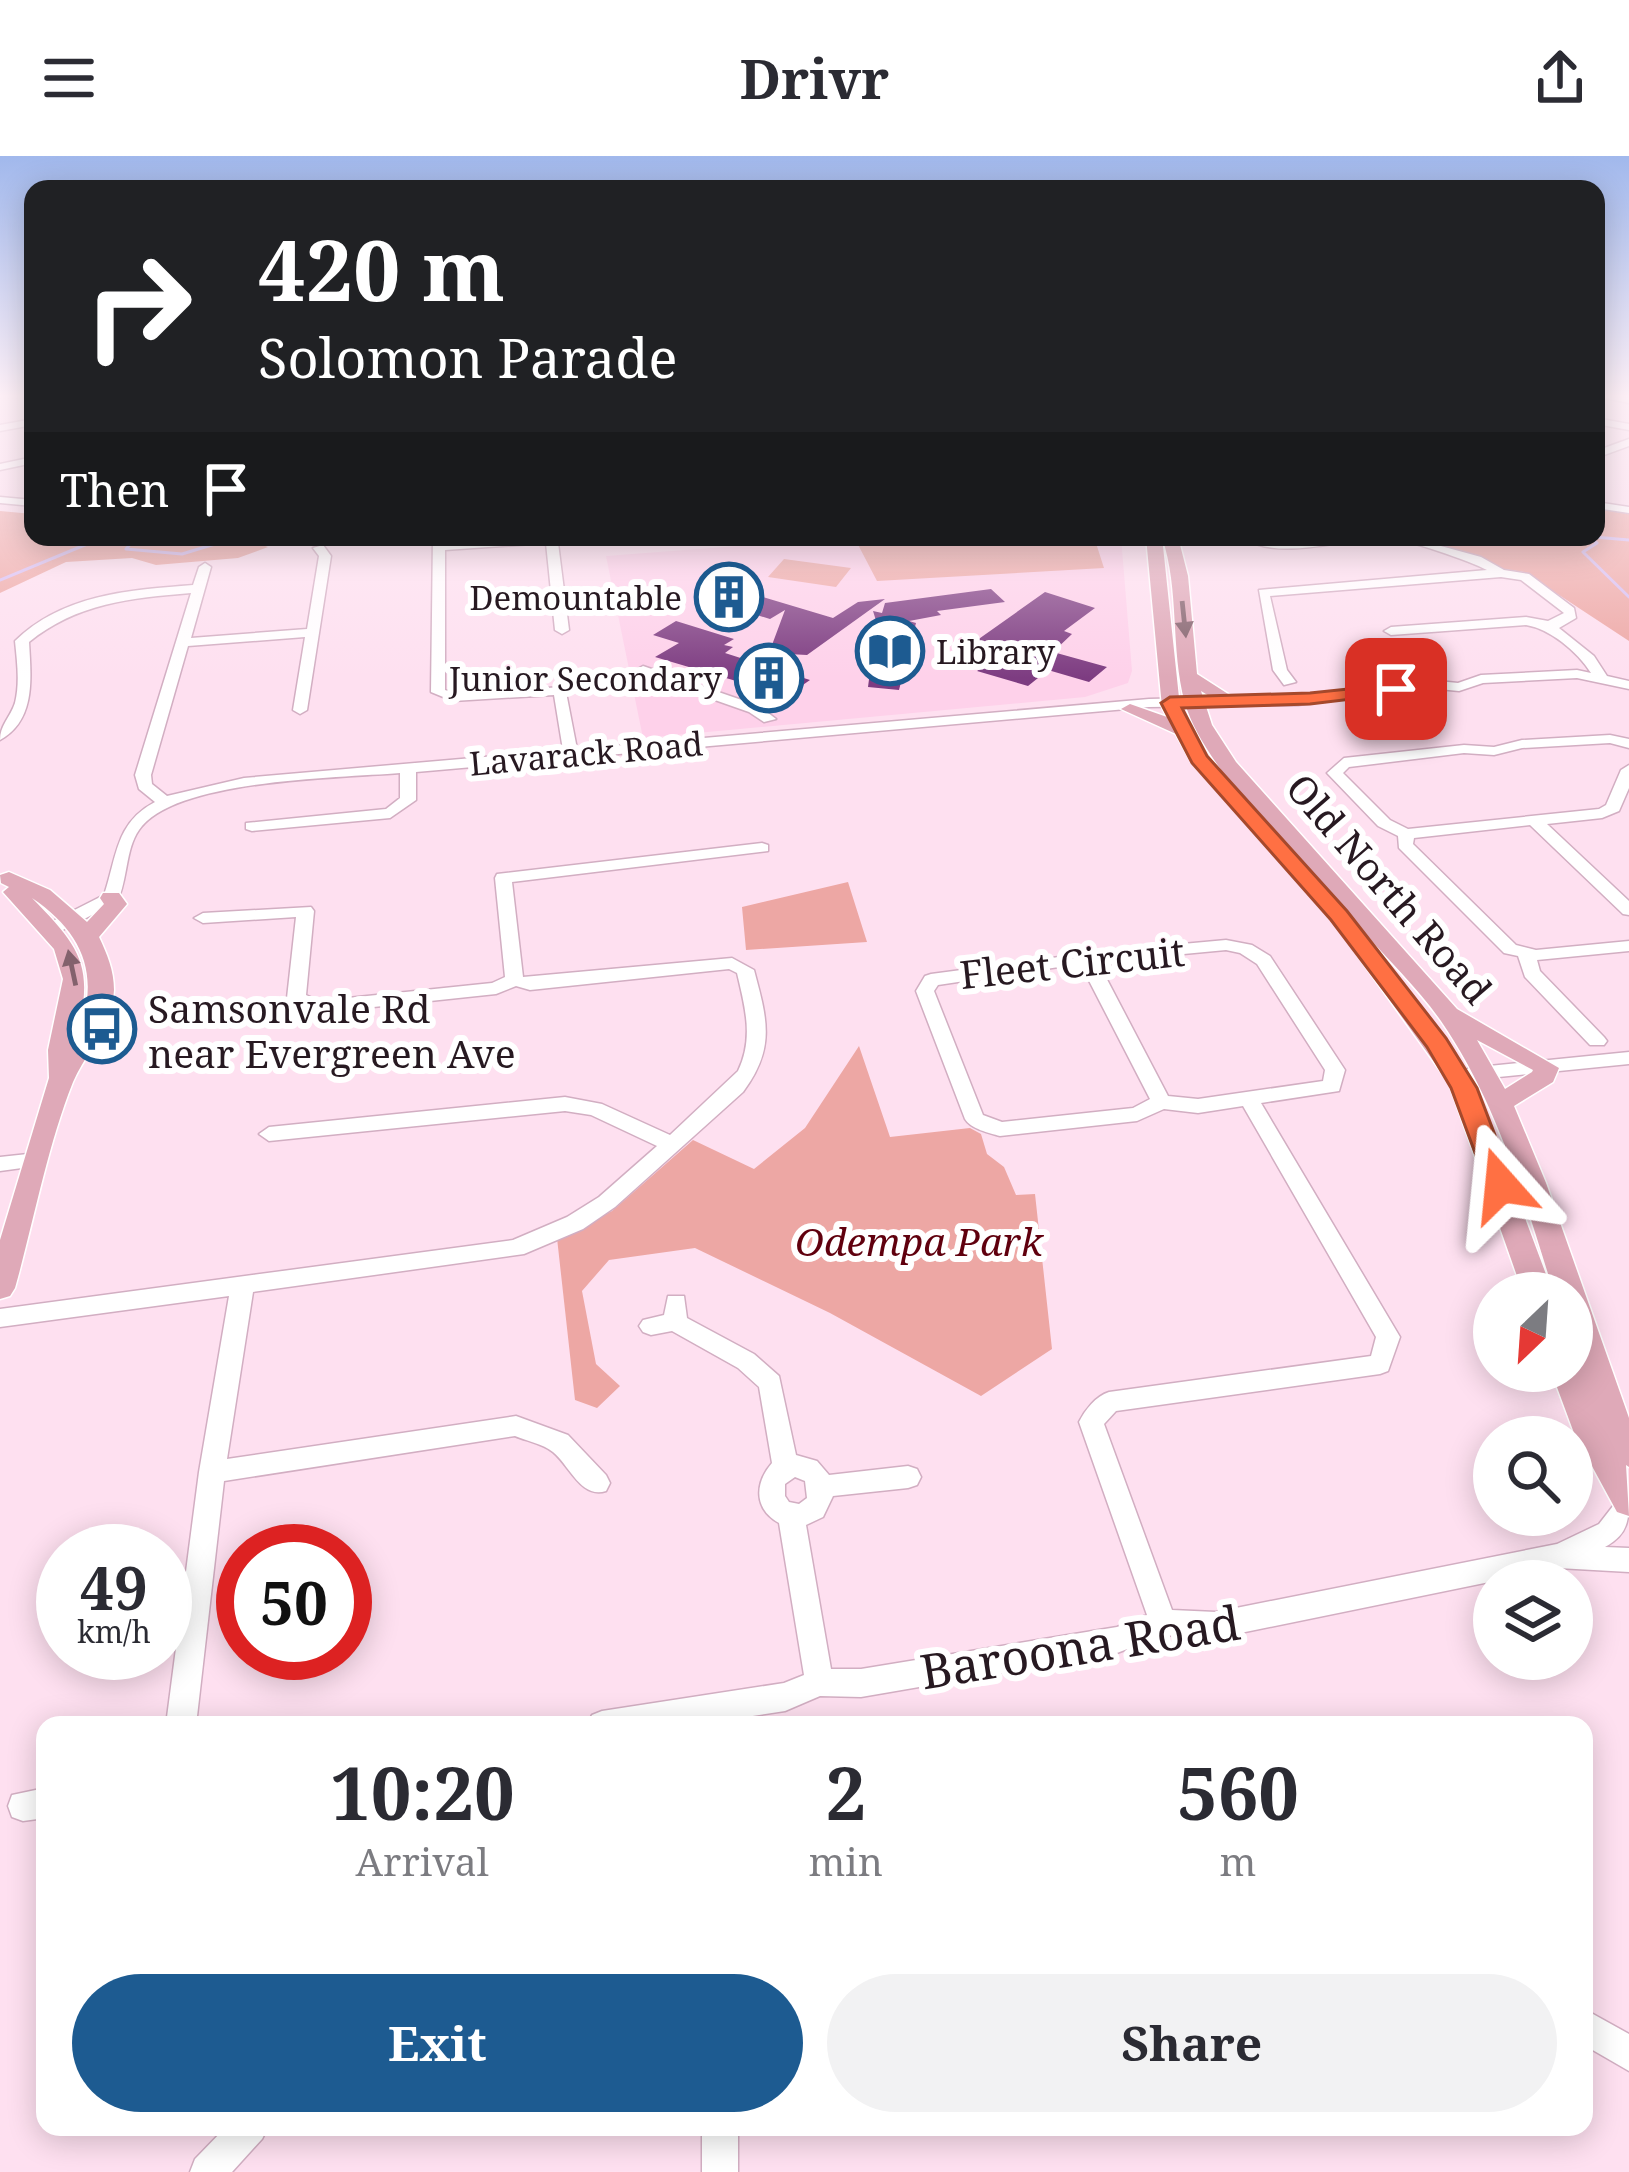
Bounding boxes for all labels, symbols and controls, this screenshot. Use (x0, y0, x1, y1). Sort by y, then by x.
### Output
text: Drivr (740, 41, 889, 115)
icon: menu (36, 45, 102, 111)
icon: share (1527, 45, 1593, 111)
text: 420 m (258, 211, 505, 326)
icon: right (60, 228, 216, 384)
text: Solomon Parade (258, 320, 677, 394)
icon: arrive (193, 456, 259, 522)
text: Then (60, 459, 169, 520)
building icon: Demountable (694, 562, 764, 632)
place label: Demountable (470, 575, 682, 620)
one-way arrow (1175, 601, 1194, 638)
library icon: Library (855, 616, 925, 686)
place label: Library (936, 629, 1055, 674)
pin (1345, 638, 1447, 740)
building icon: Junior Secondary (734, 643, 804, 713)
place label: Junior Secondary (448, 656, 722, 701)
icon: arrive (1363, 656, 1429, 722)
street label: Lavarack Road (468, 720, 704, 786)
street label: Old North Road (1275, 762, 1505, 1014)
street label: Fleet Circuit (957, 924, 1187, 1000)
one-way arrow (62, 949, 81, 987)
place label: Samsonvale Rd near Evergreen Ave (148, 981, 516, 1079)
bus stop icon: Samsonvale Rd near Evergreen Ave (67, 994, 137, 1064)
position arrow (1438, 1122, 1564, 1248)
park label: Odempa Park (795, 1214, 1045, 1267)
north arrow (1473, 1272, 1593, 1392)
map controls (1473, 1272, 1593, 1680)
button: search (1473, 1416, 1593, 1536)
speed limit sign: 50 (216, 1524, 372, 1680)
text: 49 (80, 1546, 148, 1628)
button: layers (1473, 1560, 1593, 1680)
street label: Baroona Road (916, 1589, 1244, 1703)
text: km/h (77, 1611, 151, 1652)
text: 10:20 (330, 1743, 515, 1841)
text: 2 (825, 1743, 866, 1841)
text: 560 (1177, 1743, 1299, 1841)
text: Arrival (356, 1834, 489, 1887)
text: min (809, 1834, 883, 1887)
text: m (1220, 1834, 1256, 1887)
button: Exit (72, 1974, 803, 2112)
button: Share (827, 1974, 1557, 2112)

